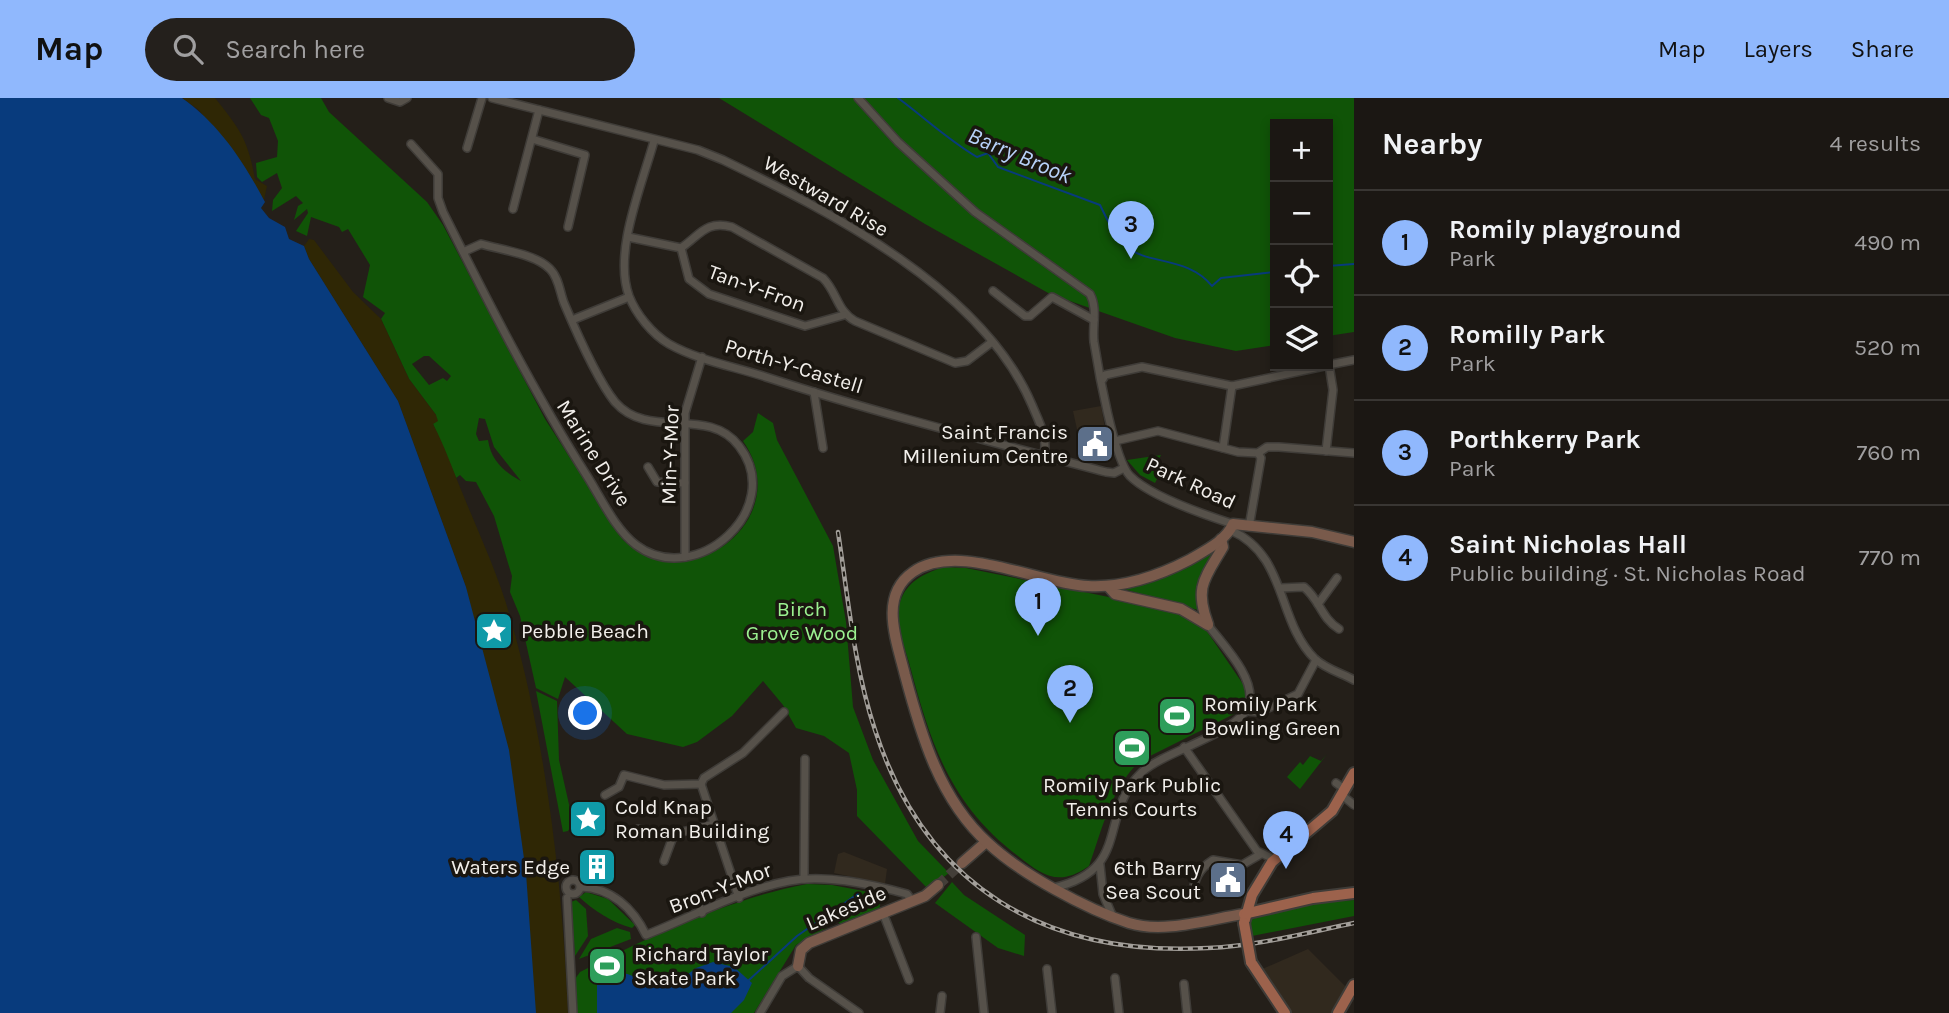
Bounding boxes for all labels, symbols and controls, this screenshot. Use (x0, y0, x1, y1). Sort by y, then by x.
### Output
search box (145, 18, 635, 81)
text: Map (35, 30, 103, 68)
icon: search (169, 30, 207, 68)
text: Search here (225, 34, 365, 65)
text: Map (1658, 35, 1706, 63)
text: Layers (1744, 35, 1813, 63)
text: Share (1851, 35, 1914, 63)
map controls (1270, 119, 1333, 371)
button: + (1270, 119, 1333, 182)
water label: Barry Brook (964, 121, 1076, 190)
text: Nearby (1382, 126, 1482, 162)
text: 4 results (1829, 130, 1921, 157)
street label: Westward Rise (759, 150, 893, 242)
button: − (1270, 182, 1333, 245)
pin: 3 (1108, 201, 1154, 259)
text: Romily playground (1449, 214, 1682, 245)
text: 1 (1401, 229, 1409, 256)
text: 490 m (1854, 229, 1921, 256)
button: locate (1270, 245, 1333, 308)
text: Park (1449, 245, 1496, 272)
street label: Tan-Y-Fron (705, 259, 809, 317)
button: layers (1270, 308, 1333, 371)
text: Romilly Park (1449, 319, 1605, 350)
street label: Porth-Y-Castell (722, 334, 866, 398)
text: 2 (1398, 334, 1412, 361)
text: 520 m (1854, 334, 1921, 361)
text: Park (1449, 350, 1496, 377)
street label: Marine Drive (552, 395, 636, 511)
street label: Min-Y-Mor (656, 404, 684, 505)
place label: Saint Francis Millenium Centre (903, 420, 1068, 468)
public building icon: Saint Francis Millenium Centre (1074, 423, 1116, 465)
text: Porthkerry Park (1449, 424, 1641, 455)
text: 3 (1398, 439, 1412, 466)
text: 760 m (1856, 439, 1921, 466)
street label: Park Road (1142, 452, 1240, 514)
text: Park (1449, 455, 1496, 482)
text: Saint Nicholas Hall (1449, 529, 1687, 560)
text: 4 (1398, 544, 1412, 571)
text: 770 m (1859, 544, 1921, 571)
text: Public building · St. Nicholas Road (1449, 560, 1806, 587)
pin: 1 (1015, 578, 1061, 636)
park label: Birch Grove Wood (746, 597, 858, 645)
place icon: Pebble Beach (473, 610, 515, 652)
place label: Pebble Beach (521, 619, 649, 643)
pin: 2 (1047, 665, 1093, 723)
place label: Romily Park Bowling Green (1204, 692, 1341, 740)
sports icon: Romily Park Bowling Green (1156, 695, 1198, 737)
your location (568, 696, 602, 730)
sports icon: Romily Park Public Tennis Courts (1111, 727, 1153, 769)
place label: Romily Park Public Tennis Courts (1043, 773, 1221, 821)
place label: Cold Knap Roman Building (615, 795, 769, 843)
place icon: Cold Knap Roman Building (567, 798, 609, 840)
pin: 4 (1263, 811, 1309, 869)
building icon: Waters Edge (576, 846, 618, 888)
place label: Waters Edge (451, 855, 570, 879)
place label: 6th Barry Sea Scout (1105, 856, 1201, 904)
street label: Bron-Y-Mor (665, 857, 775, 919)
public building icon: 6th Barry Sea Scout (1207, 859, 1249, 901)
street label: Lakeside (802, 880, 890, 936)
place label: Richard Taylor Skate Park (634, 942, 769, 990)
sports icon: Richard Taylor Skate Park (586, 945, 628, 987)

